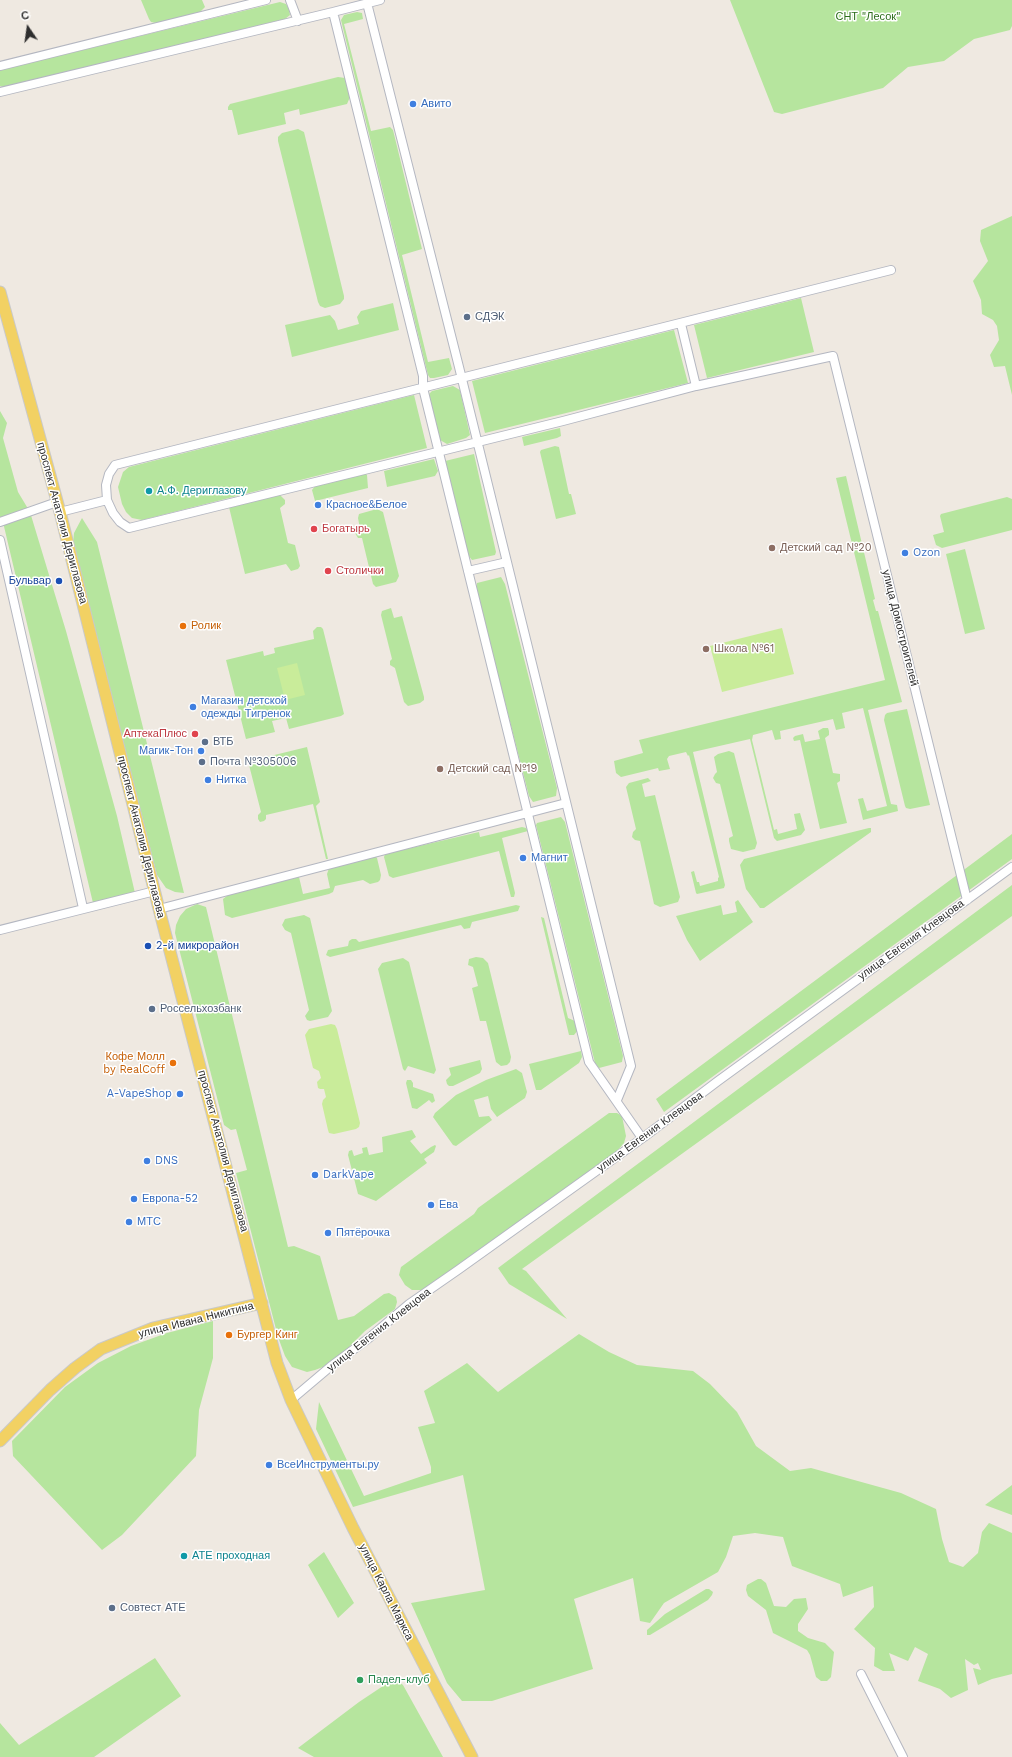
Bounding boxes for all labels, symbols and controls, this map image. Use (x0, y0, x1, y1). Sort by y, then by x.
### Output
north arrow (8, 8, 48, 48)
text: С (20, 9, 31, 23)
park label: СНТ "Лесок" (835, 10, 901, 24)
place label: Авито (421, 97, 451, 111)
marker: Авито (408, 99, 418, 109)
place label: СДЭК (475, 310, 504, 324)
marker: СДЭК (462, 312, 472, 322)
street label: проспект Анатолия Дериглазова (34, 441, 90, 605)
place label: А.Ф. Дериглазову (157, 484, 246, 498)
marker: А.Ф. Дериглазову (144, 486, 154, 496)
place label: Красное&Белое (326, 498, 407, 512)
marker: Красное&Белое (313, 500, 323, 510)
place label: Богатырь (322, 522, 370, 536)
marker: Богатырь (309, 524, 319, 534)
place label: Детский сад №20 (780, 541, 872, 555)
marker: Детский сад №20 (767, 543, 777, 553)
place label: Ozon (913, 546, 940, 560)
marker: Ozon (900, 548, 910, 558)
place label: Столички (336, 564, 384, 578)
marker: Столички (323, 566, 333, 576)
street label: улица Домостроителей (879, 568, 921, 688)
place label: Бульвар (9, 574, 51, 588)
marker: Бульвар (54, 576, 64, 586)
place label: Ролик (191, 619, 221, 633)
marker: Ролик (178, 621, 188, 631)
place label: Школа №61 (714, 642, 774, 656)
marker: Школа №61 (701, 644, 711, 654)
place label: Магазин детской одежды Тигренок (201, 694, 290, 720)
marker: Магазин детской одежды Тигренок (188, 702, 198, 712)
place label: АптекаПлюс (123, 727, 187, 741)
marker: АптекаПлюс (190, 729, 200, 739)
place label: ВТБ (213, 735, 234, 749)
marker: ВТБ (200, 737, 210, 747)
place label: Магик-Тон (139, 744, 193, 758)
marker: Магик-Тон (196, 746, 206, 756)
street label: проспект Анатолия Дериглазова (114, 755, 168, 919)
place label: Почта №305006 (210, 755, 296, 769)
marker: Почта №305006 (197, 757, 207, 767)
place label: Детский сад №19 (448, 762, 537, 776)
marker: Детский сад №19 (435, 764, 445, 774)
place label: Нитка (216, 773, 246, 787)
marker: Нитка (203, 775, 213, 785)
place label: Магнит (531, 851, 568, 865)
marker: Магнит (518, 853, 528, 863)
street label: улица Евгения Клевцова (855, 897, 967, 983)
place label: 2-й микрорайон (156, 939, 239, 953)
marker: 2-й микрорайон (143, 941, 153, 951)
place label: Россельхозбанк (160, 1002, 241, 1016)
marker: Россельхозбанк (147, 1004, 157, 1014)
place label: Кофе Молл by RealCoff (103, 1050, 165, 1076)
marker: Кофе Молл by RealCoff (168, 1058, 178, 1068)
street label: проспект Анатолия Дериглазова (195, 1069, 251, 1233)
place label: A-VapeShop (107, 1087, 172, 1101)
marker: A-VapeShop (175, 1089, 185, 1099)
street label: улица Евгения Клевцова (594, 1089, 706, 1175)
place label: DNS (155, 1154, 178, 1168)
marker: DNS (142, 1156, 152, 1166)
place label: DarkVape (323, 1168, 374, 1182)
marker: DarkVape (310, 1170, 320, 1180)
place label: Европа-52 (142, 1192, 198, 1206)
marker: Европа-52 (129, 1194, 139, 1204)
place label: Ева (439, 1198, 458, 1212)
marker: Ева (426, 1200, 436, 1210)
place label: МТС (137, 1215, 161, 1229)
marker: МТС (124, 1217, 134, 1227)
place label: Пятёрочка (336, 1226, 390, 1240)
marker: Пятёрочка (323, 1228, 333, 1238)
street label: улица Евгения Клевцова (325, 1285, 433, 1375)
street label: улица Ивана Никитина (137, 1299, 255, 1341)
place label: Бургер Кинг (237, 1328, 298, 1342)
marker: Бургер Кинг (224, 1330, 234, 1340)
place label: ВсеИнструменты.ру (277, 1458, 379, 1472)
marker: ВсеИнструменты.ру (264, 1460, 274, 1470)
street label: улица Карла Маркса (356, 1542, 416, 1642)
place label: АТЕ проходная (192, 1549, 270, 1563)
marker: АТЕ проходная (179, 1551, 189, 1561)
place label: Совтест АТЕ (120, 1601, 186, 1615)
marker: Совтест АТЕ (107, 1603, 117, 1613)
place label: Падел-клуб (368, 1673, 430, 1687)
marker: Падел-клуб (355, 1675, 365, 1685)

